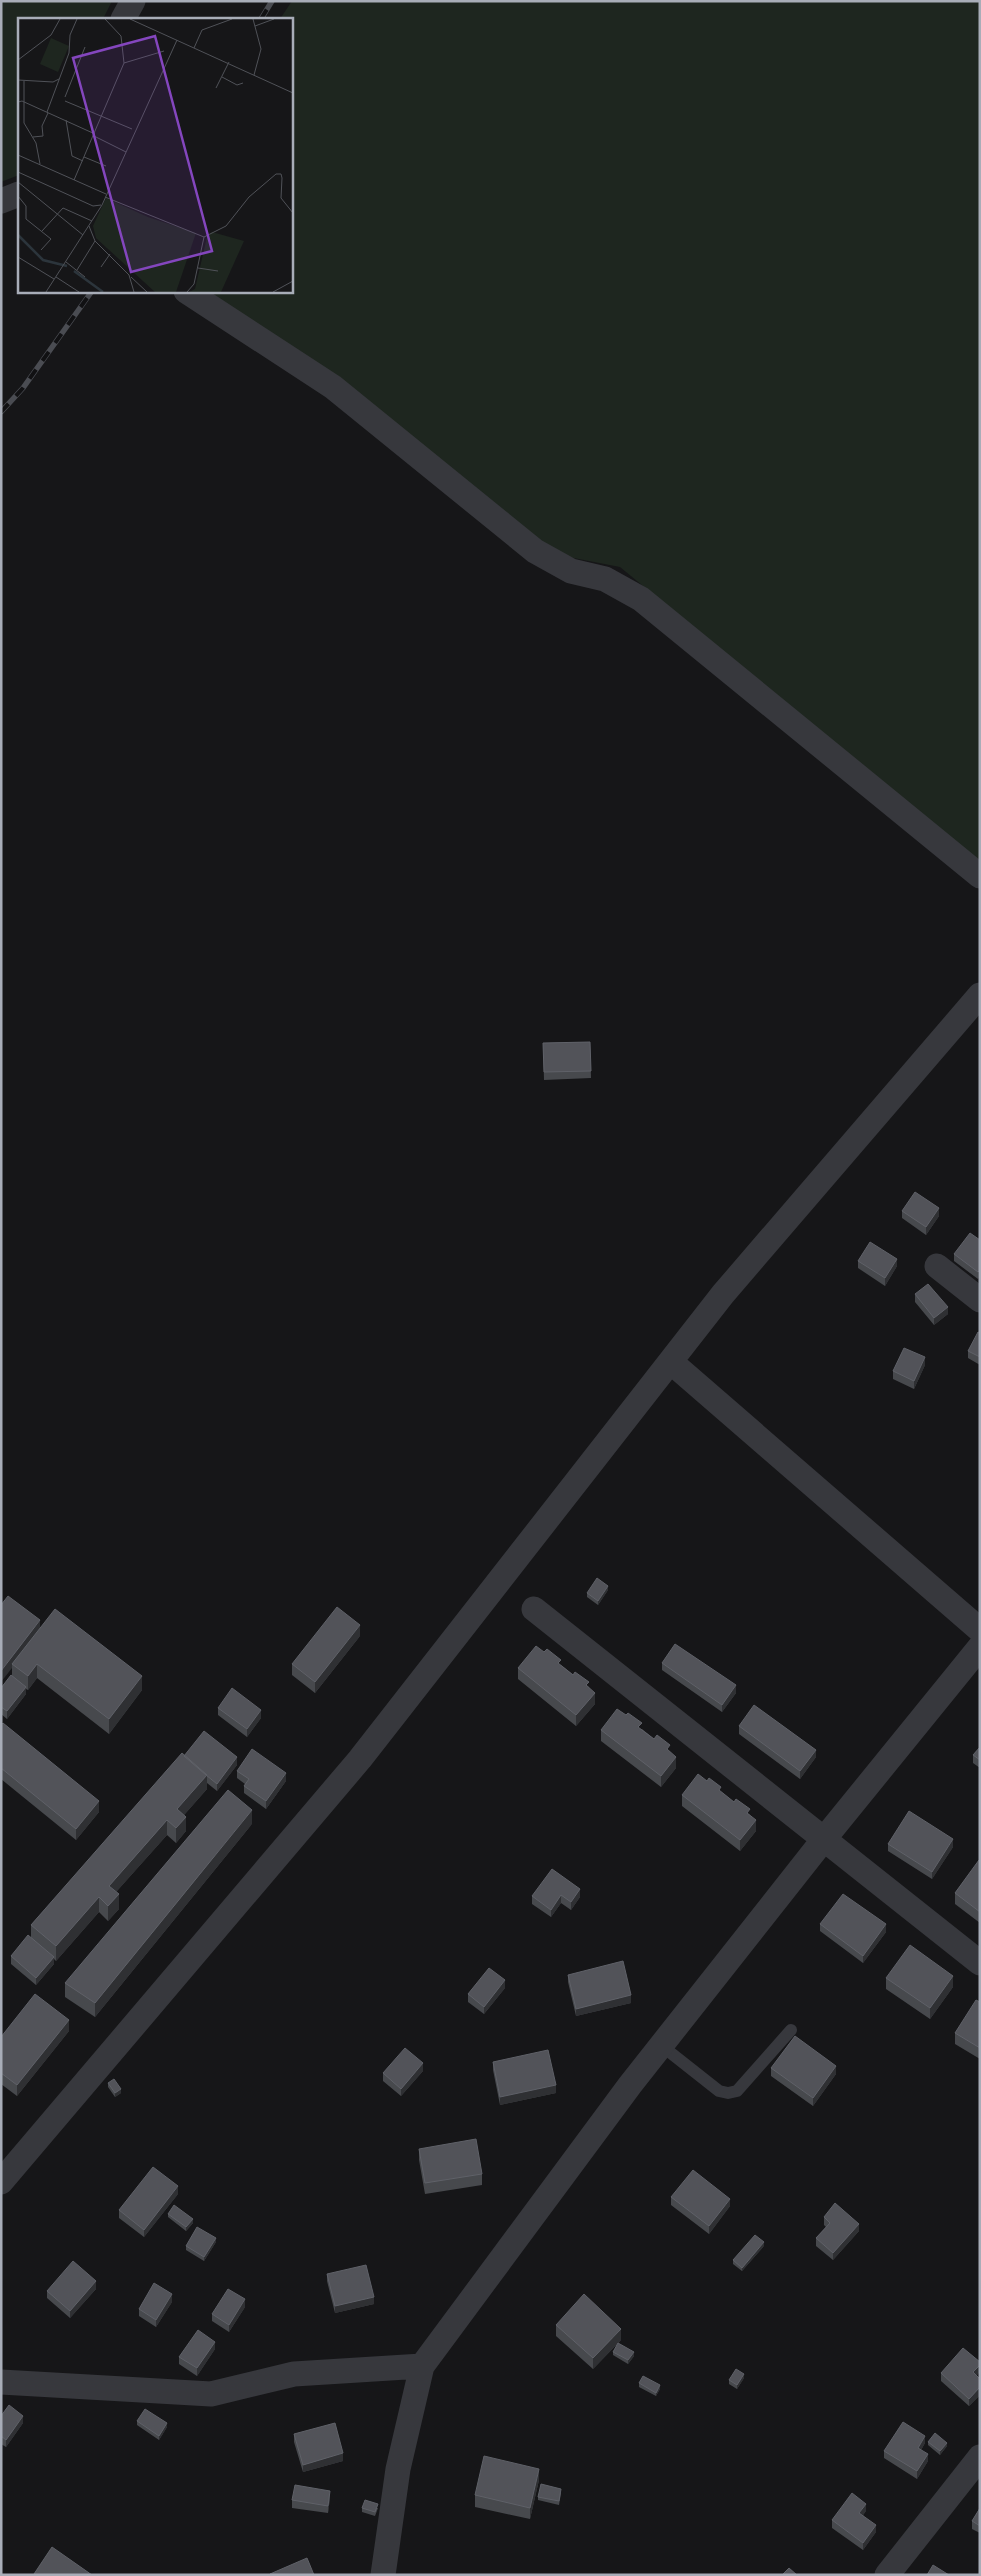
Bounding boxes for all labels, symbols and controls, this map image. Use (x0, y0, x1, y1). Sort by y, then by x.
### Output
inset map (18, 18, 292, 292)

